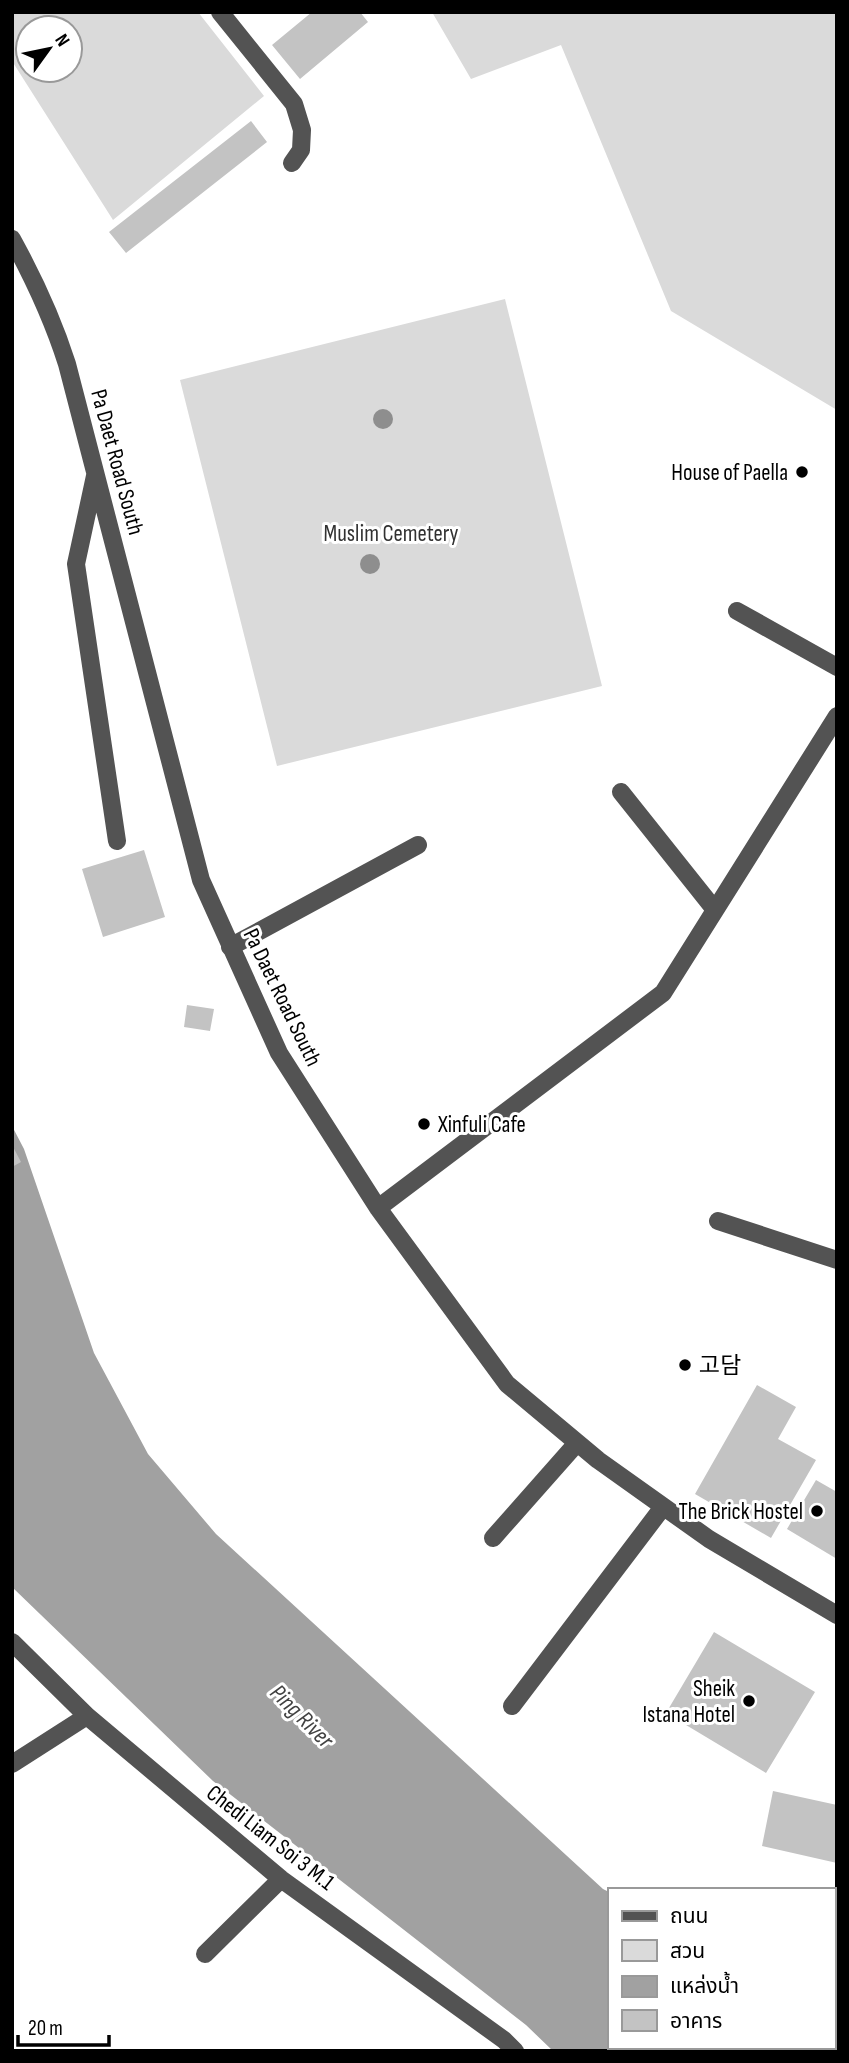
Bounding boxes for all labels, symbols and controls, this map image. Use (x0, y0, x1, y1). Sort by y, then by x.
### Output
north arrow (14, 14, 84, 84)
text: N (50, 30, 74, 51)
street label: Pa Daet Road South (84, 386, 150, 538)
place label: House of Paella (671, 459, 788, 487)
marker: House of Paella (794, 464, 810, 480)
park label: Muslim Cemetery (324, 520, 459, 548)
street label: Pa Daet Road South (237, 924, 327, 1071)
place label: Xinfuli Cafe (437, 1111, 526, 1139)
marker: Xinfuli Cafe (416, 1116, 432, 1132)
place label: 고담 (699, 1352, 741, 1380)
marker: 고담 (677, 1357, 693, 1373)
place label: The Brick Hostel (679, 1498, 803, 1526)
marker: The Brick Hostel (809, 1503, 825, 1519)
place label: Sheik Istana Hotel (642, 1675, 735, 1729)
water label: Ping River (264, 1679, 340, 1755)
marker: Sheik Istana Hotel (741, 1693, 757, 1709)
street label: Chedi Liam Soi 3 M.1 (201, 1779, 340, 1896)
legend (608, 1888, 835, 2049)
text: ถนน (670, 1904, 708, 1929)
text: สวน (670, 1939, 705, 1964)
text: แหล่งน้ำ (670, 1971, 739, 1999)
scale bar (18, 2004, 108, 2048)
text: อาคาร (670, 2009, 722, 2034)
text: 20 m (28, 2016, 63, 2041)

